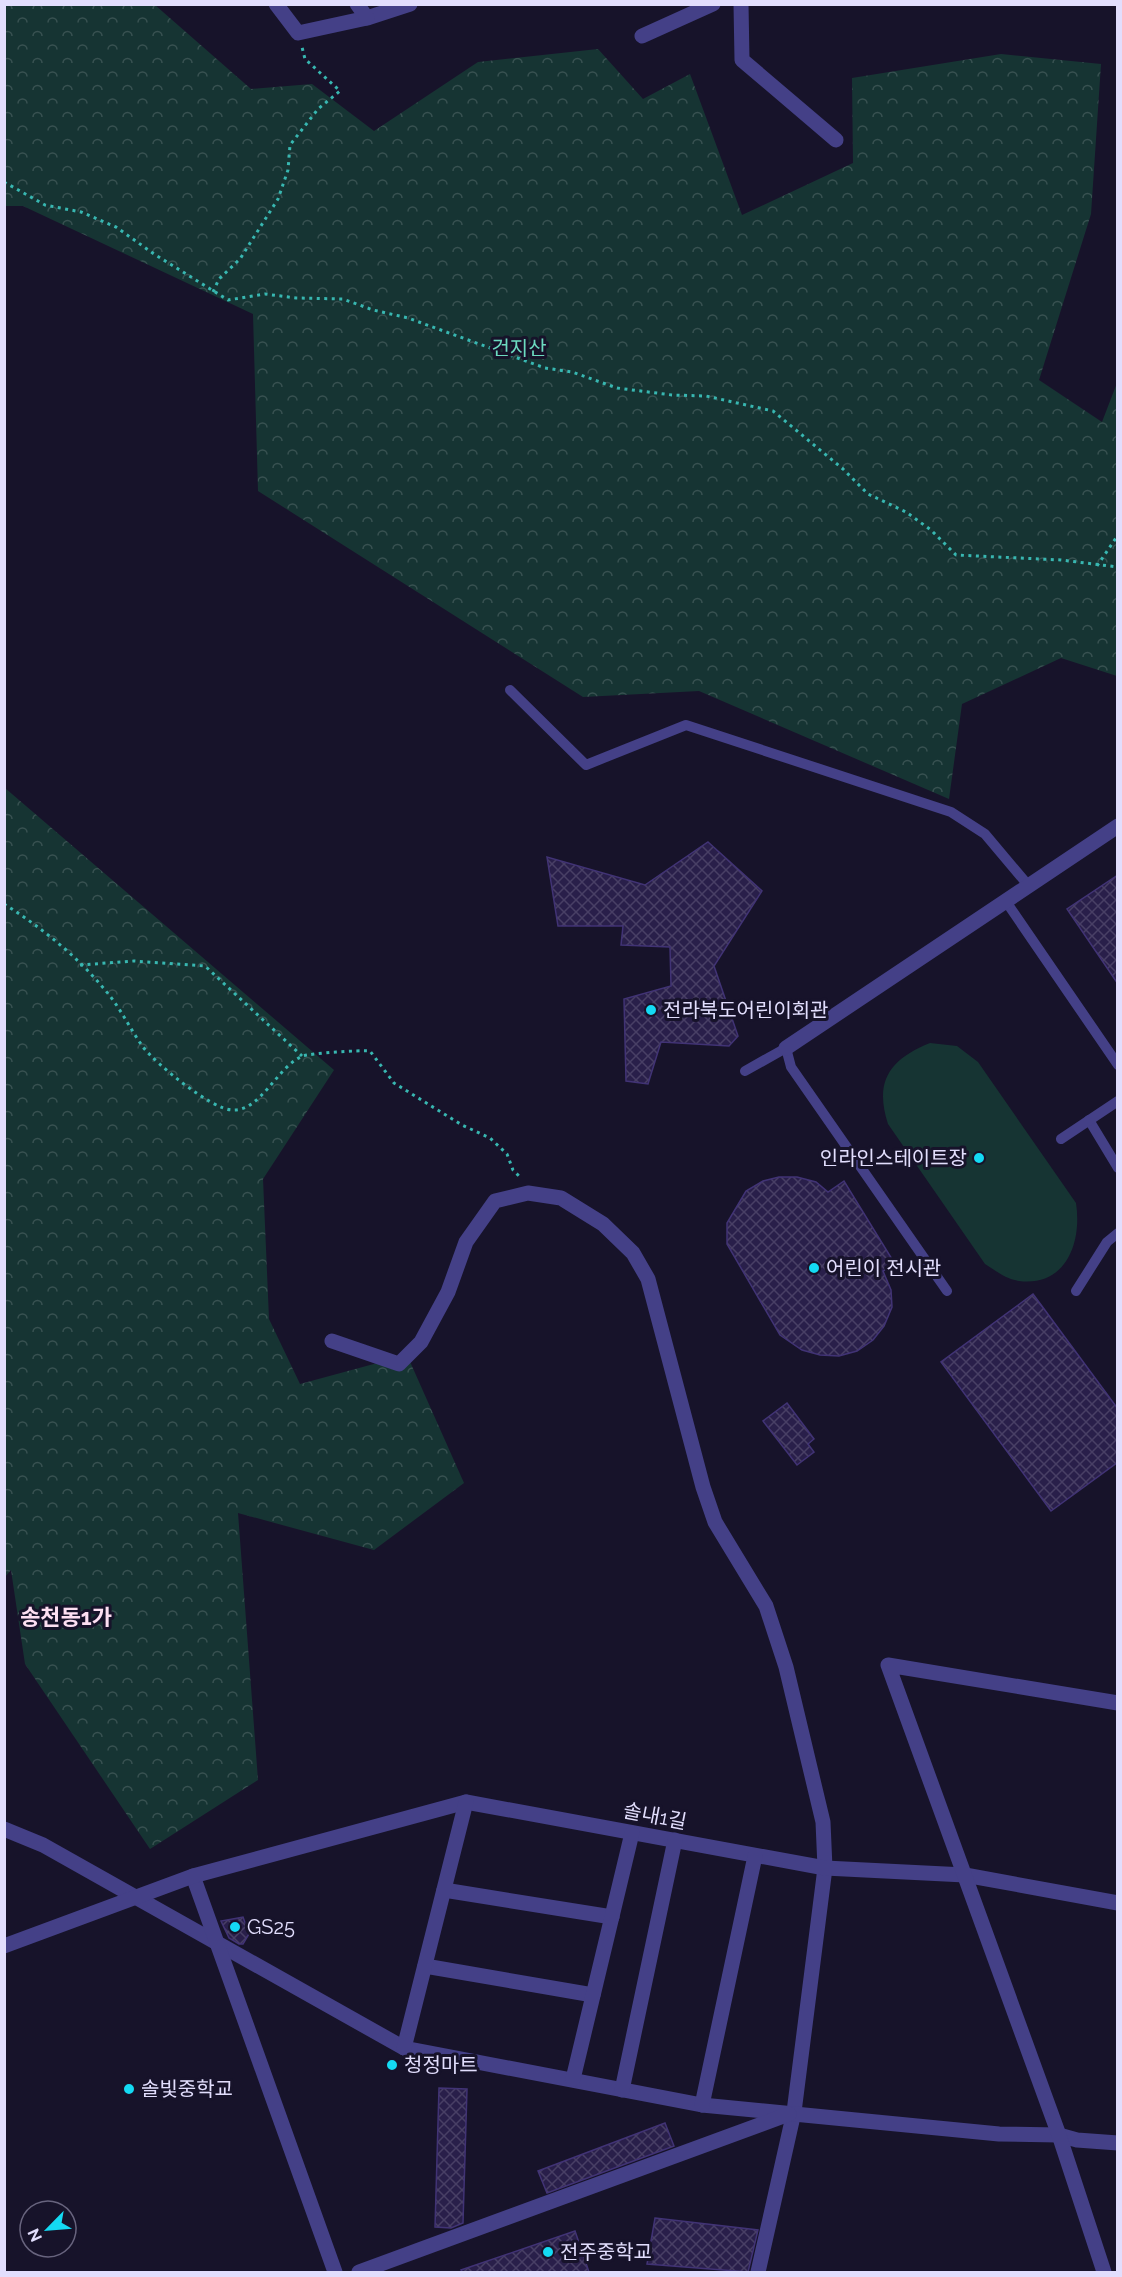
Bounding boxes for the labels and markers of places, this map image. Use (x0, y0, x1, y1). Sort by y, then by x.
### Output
place label: 전라북도어린이회관 (663, 998, 829, 1022)
marker: 전라북도어린이회관 (644, 1003, 658, 1017)
place label: 인라인스테이트장 (820, 1146, 967, 1170)
marker: 인라인스테이트장 (972, 1151, 986, 1165)
place label: 어린이 전시관 (826, 1256, 942, 1280)
marker: 어린이 전시관 (807, 1261, 821, 1275)
place label: GS25 (247, 1915, 295, 1939)
marker: GS25 (228, 1920, 242, 1934)
place label: 청정마트 (404, 2053, 478, 2077)
marker: 청정마트 (385, 2058, 399, 2072)
place label: 솔빛중학교 (141, 2077, 233, 2101)
marker: 솔빛중학교 (122, 2082, 136, 2096)
place label: 전주중학교 (560, 2240, 652, 2264)
marker: 전주중학교 (541, 2245, 555, 2259)

